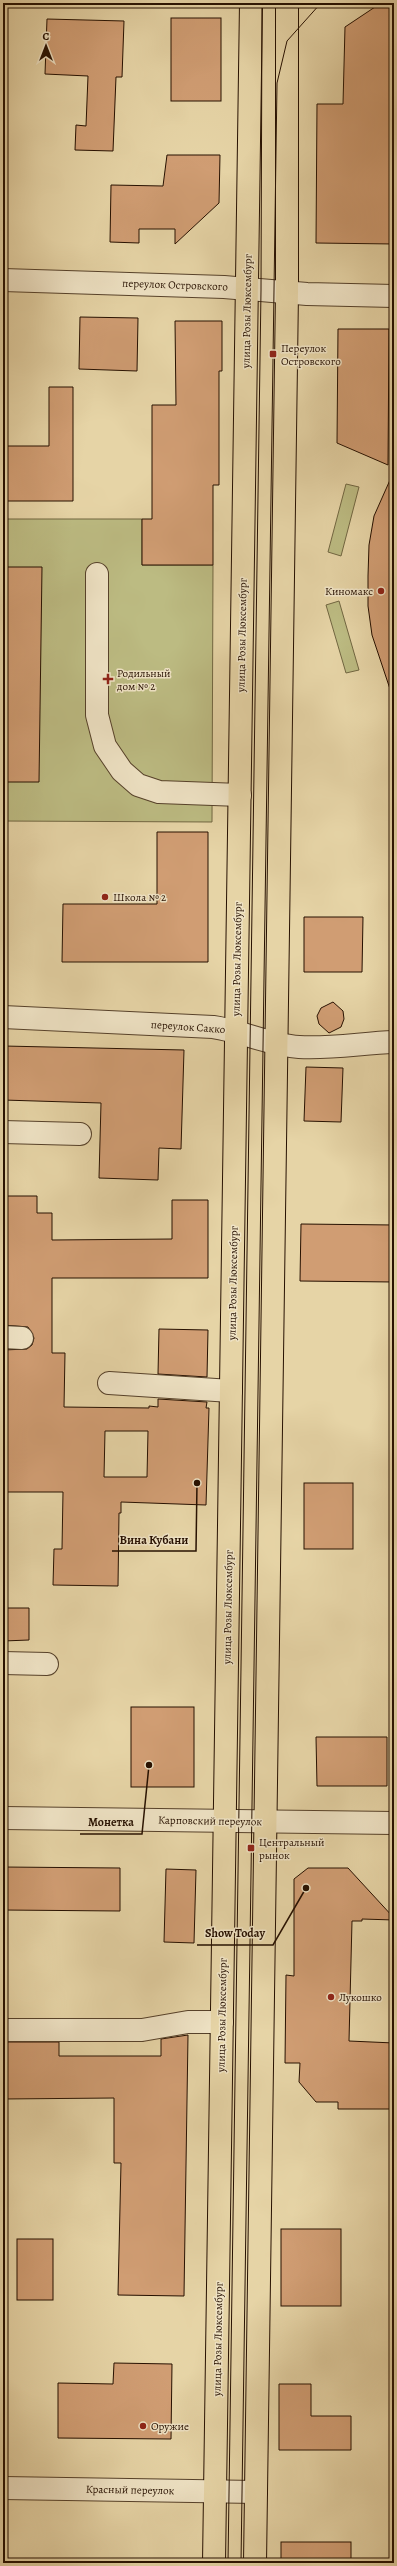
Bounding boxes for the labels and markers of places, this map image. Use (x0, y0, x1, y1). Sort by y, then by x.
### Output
place label: Переулок Островского (281, 341, 341, 369)
marker: Переулок Островского (268, 349, 278, 359)
place label: Киномакс (325, 584, 373, 599)
marker: Киномакс (376, 586, 386, 596)
place label: Родильный дом № 2 (116, 666, 170, 694)
marker: Родильный дом № 2 (102, 673, 114, 685)
place label: Школа № 2 (113, 890, 166, 905)
marker: Школа № 2 (100, 892, 110, 902)
callout: Вина Кубани (112, 1527, 196, 1551)
callout: Монетка (80, 1810, 142, 1834)
place label: Центральный рынок (259, 1835, 324, 1863)
marker: Центральный рынок (246, 1843, 256, 1853)
callout: Show Today (197, 1921, 273, 1945)
place label: Лукошко (339, 1990, 382, 2005)
marker: Лукошко (326, 1992, 336, 2002)
place label: Оружие (151, 2419, 189, 2434)
marker: Оружие (138, 2421, 148, 2431)

